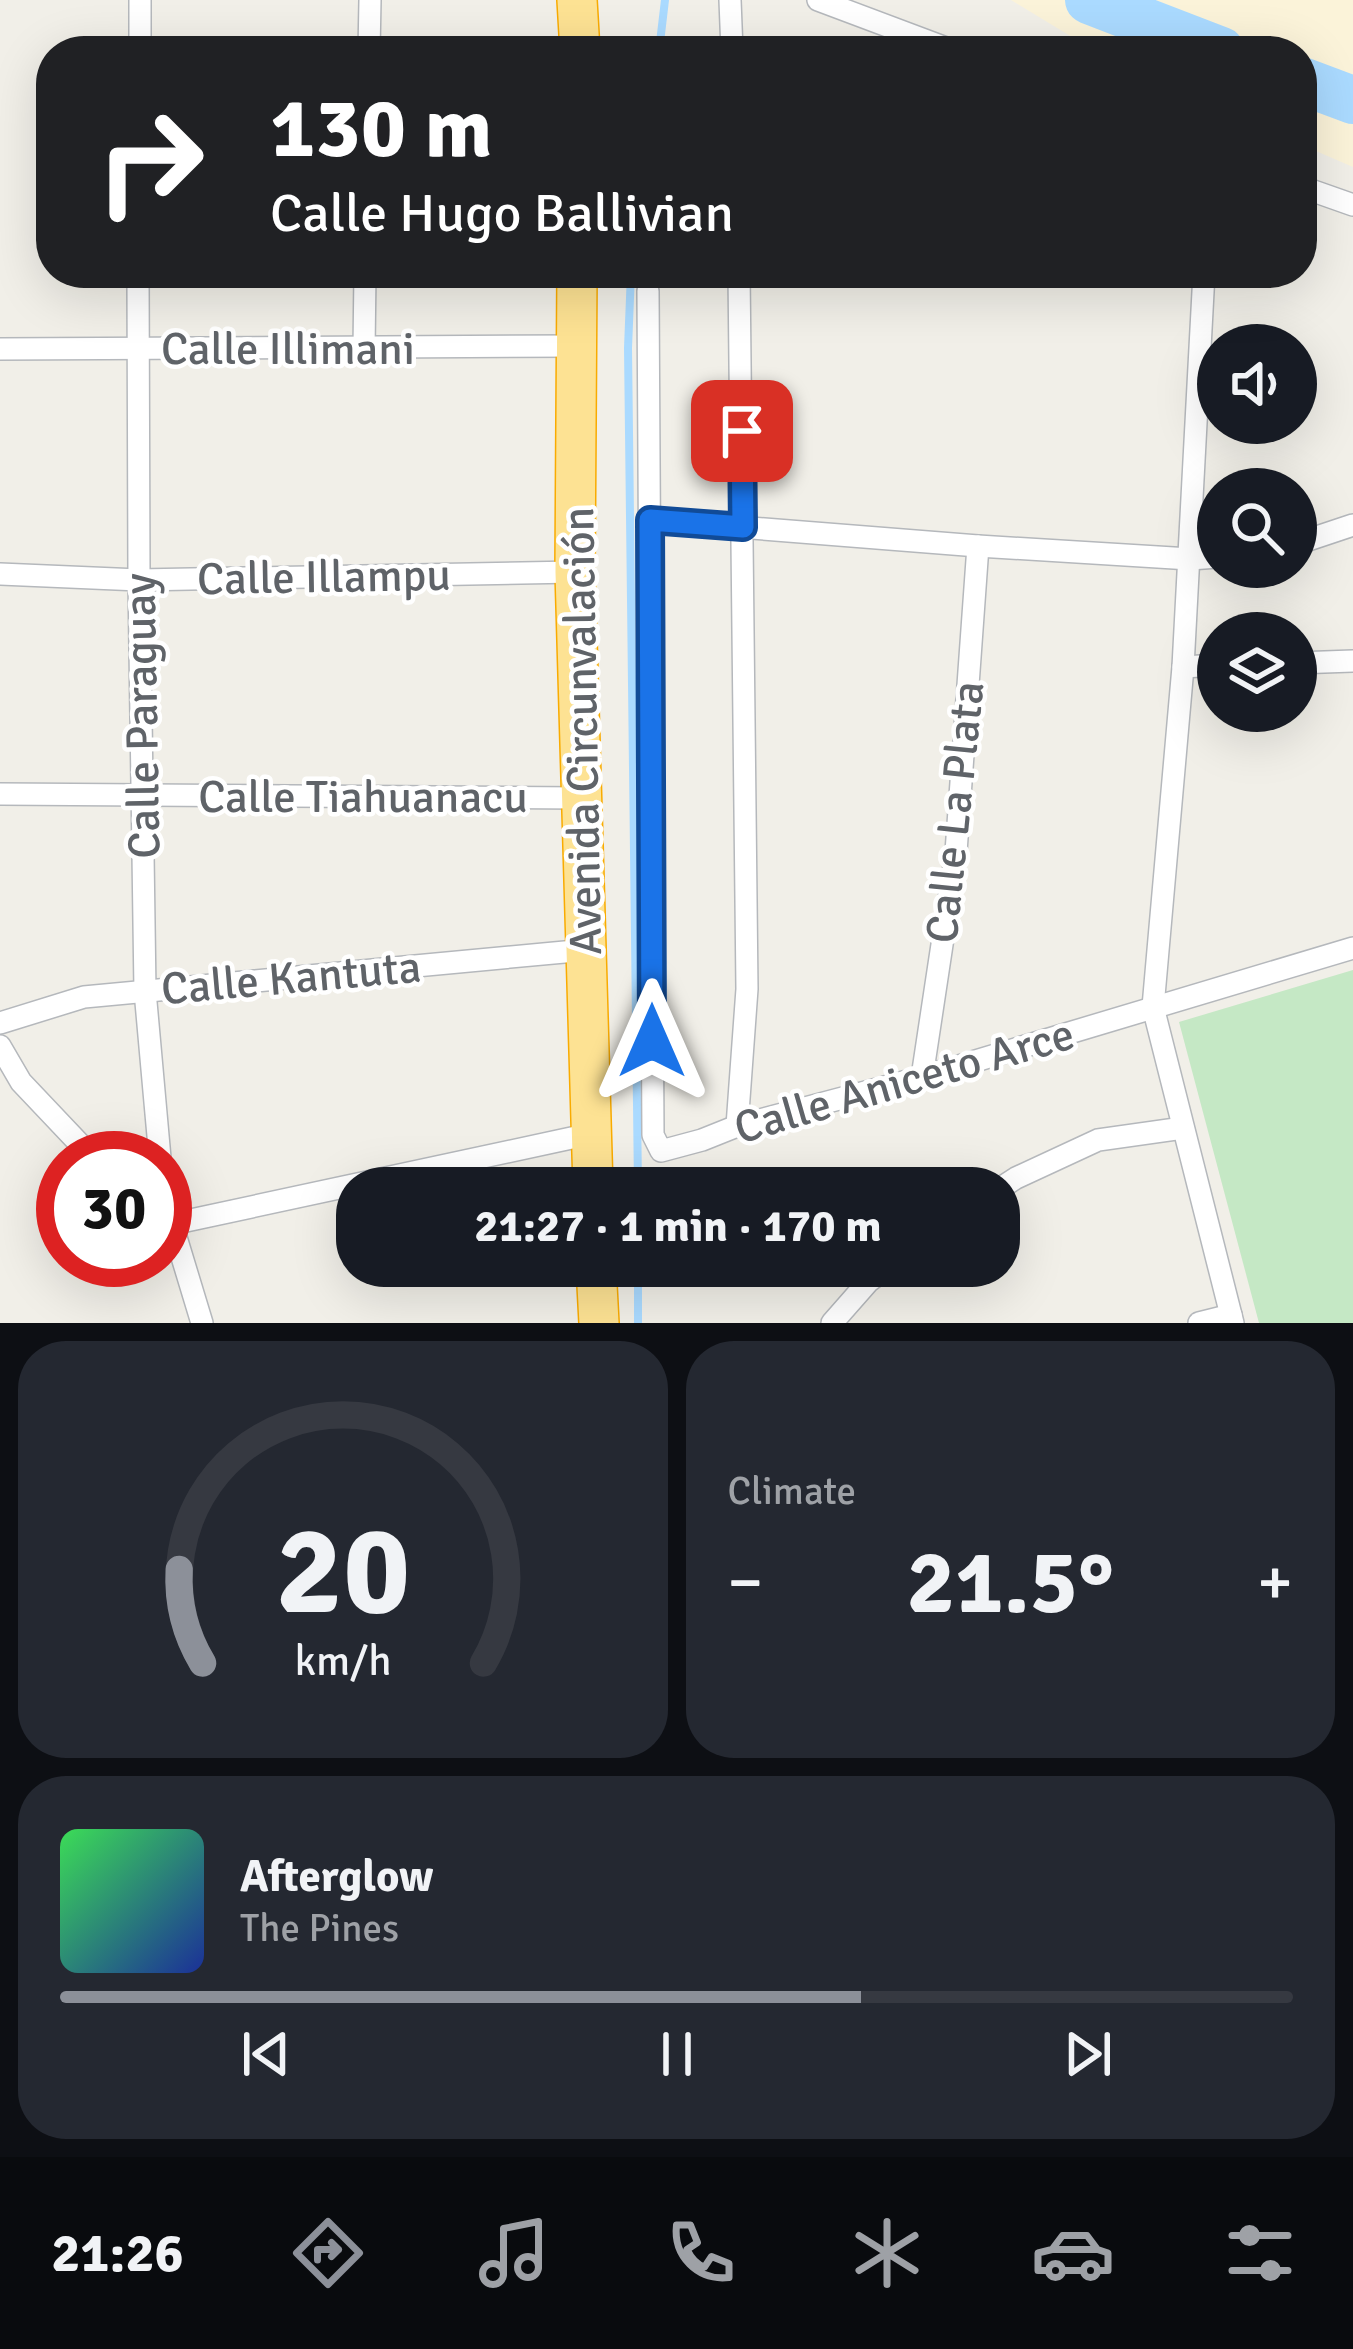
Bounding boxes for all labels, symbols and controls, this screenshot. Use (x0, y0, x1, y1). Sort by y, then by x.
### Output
text: 130 m (270, 77, 492, 181)
icon: right (72, 84, 228, 240)
text: Calle Hugo Ballivian (270, 180, 734, 247)
street label: Calle Illimani (161, 322, 415, 377)
map controls (1197, 324, 1317, 732)
button: sound (1197, 324, 1317, 444)
pin (691, 380, 793, 482)
icon: arrive (709, 398, 775, 464)
button: search (1197, 468, 1317, 588)
street label: Avenida Circunvalación (551, 506, 614, 956)
street label: Calle Illampu (197, 548, 451, 607)
street label: Calle Paraguay (113, 573, 172, 859)
button: layers (1197, 612, 1317, 732)
street label: Calle La Plata (914, 678, 997, 946)
street label: Calle Tiahuanacu (198, 770, 528, 825)
street label: Calle Kantuta (159, 940, 423, 1017)
position arrow (589, 978, 715, 1104)
street label: Calle Aniceto Arce (728, 1007, 1081, 1156)
speed limit sign: 30 (36, 1131, 192, 1287)
text: 21:27 · 1 min · 170 m (474, 1199, 882, 1254)
text: Climate (728, 1467, 856, 1515)
text: 20 (275, 1495, 410, 1648)
text: 21.5° (906, 1527, 1114, 1638)
text: − (728, 1542, 763, 1623)
text: + (1257, 1542, 1293, 1623)
text: km/h (294, 1634, 391, 1687)
text: Afterglow (240, 1849, 433, 1904)
text: The Pines (240, 1904, 399, 1952)
icon: previous (233, 2021, 299, 2087)
icon: pause (644, 2021, 710, 2087)
icon: next (1055, 2021, 1121, 2087)
icon: directions (286, 2211, 370, 2295)
icon: music (472, 2211, 556, 2295)
icon: phone (659, 2211, 743, 2295)
icon: climate (845, 2211, 929, 2295)
icon: car (1031, 2211, 1115, 2295)
icon: filters (1218, 2211, 1302, 2295)
text: 21:26 (51, 2220, 184, 2287)

